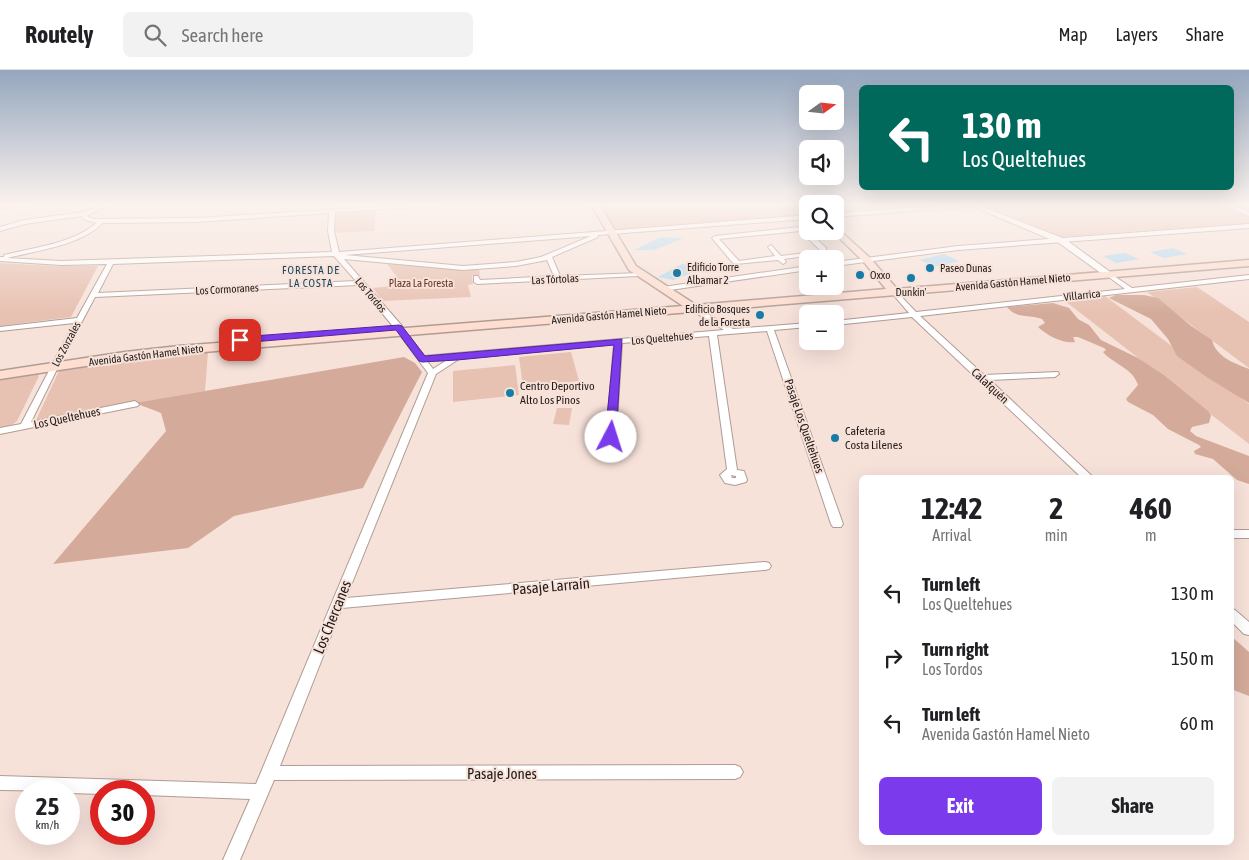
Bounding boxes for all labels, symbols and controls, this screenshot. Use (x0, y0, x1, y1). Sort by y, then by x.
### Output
search box (123, 12, 473, 57)
text: Routely (25, 21, 93, 48)
icon: search (141, 21, 169, 49)
text: Search here (181, 24, 263, 46)
text: Map (1058, 24, 1087, 45)
text: Layers (1115, 24, 1158, 45)
text: Share (1186, 24, 1224, 45)
north arrow (799, 85, 844, 130)
map controls (799, 85, 844, 350)
icon: left (879, 105, 944, 170)
text: 130 m (962, 105, 1041, 145)
button: sound (799, 140, 844, 185)
text: Los Queltehues (962, 146, 1086, 172)
button: search (799, 195, 844, 240)
button: + (799, 250, 844, 295)
place label: Edificio Torre Albamar 2 (687, 261, 739, 286)
marker: Paseo Dunas (924, 262, 936, 274)
place label: Paseo Dunas (940, 262, 992, 274)
district label: FORESTA DE LA COSTA (282, 264, 340, 289)
marker: Edificio Torre Albamar 2 (671, 267, 683, 279)
marker: Oxxo (854, 269, 866, 281)
place label: Oxxo (870, 269, 890, 281)
street label: Avenida Gastón Hamel Nieto (955, 271, 1071, 293)
street label: Las Tórtolas (531, 272, 579, 286)
marker: Dunkin' (905, 272, 917, 284)
street label: Los Tordos (353, 275, 389, 315)
park label: Plaza La Foresta (389, 277, 453, 289)
street label: Los Cormoranes (195, 281, 259, 297)
place label: Dunkin' (896, 286, 927, 298)
street label: Villarrica (1063, 287, 1101, 303)
place label: Edificio Bosques de la Foresta (685, 303, 750, 328)
street label: Avenida Gastón Hamel Nieto (551, 304, 667, 326)
button: − (799, 305, 844, 350)
marker: Edificio Bosques de la Foresta (754, 309, 766, 321)
street label: Los Zorzales (49, 319, 83, 368)
pin (219, 319, 261, 361)
icon: arrive (226, 326, 254, 354)
street label: Los Queltehues (631, 329, 694, 347)
street label: Avenida Gastón Hamel Nieto (88, 342, 204, 368)
street label: Calafquén (968, 365, 1012, 407)
street label: Pasaje Los Queltehues (781, 377, 827, 475)
place label: Centro Deportivo Alto Los Pinos (520, 379, 595, 407)
marker: Centro Deportivo Alto Los Pinos (504, 387, 516, 399)
street label: Los Queltehues (32, 404, 102, 432)
position arrow (584, 410, 636, 462)
place label: Cafetería Costa Lilenes (845, 424, 902, 452)
marker: Cafetería Costa Lilenes (829, 432, 841, 444)
text: 12:42 (921, 491, 983, 525)
text: 2 (1049, 491, 1063, 525)
text: 460 (1130, 491, 1172, 525)
text: Arrival (932, 526, 971, 544)
text: min (1045, 526, 1068, 544)
text: m (1145, 526, 1157, 544)
text: Turn left (922, 573, 980, 595)
street label: Pasaje Larraín (512, 574, 590, 598)
street label: Los Chercanes (310, 578, 354, 656)
icon: left (879, 579, 907, 607)
text: 130 m (1171, 582, 1214, 604)
text: Los Queltehues (922, 595, 1012, 613)
text: Turn right (922, 638, 989, 660)
icon: right (879, 644, 907, 672)
text: 150 m (1171, 647, 1214, 669)
text: Los Tordos (922, 660, 983, 678)
text: Turn left (922, 703, 980, 725)
icon: left (879, 709, 907, 737)
text: 60 m (1180, 712, 1214, 734)
text: Avenida Gastón Hamel Nieto (922, 725, 1090, 743)
street label: Pasaje Jones (467, 765, 537, 782)
button: Exit (879, 777, 1042, 835)
button: Share (1052, 777, 1214, 835)
speed limit sign: 30 (90, 780, 155, 845)
text: 25 (36, 792, 59, 820)
text: km/h (36, 818, 59, 832)

